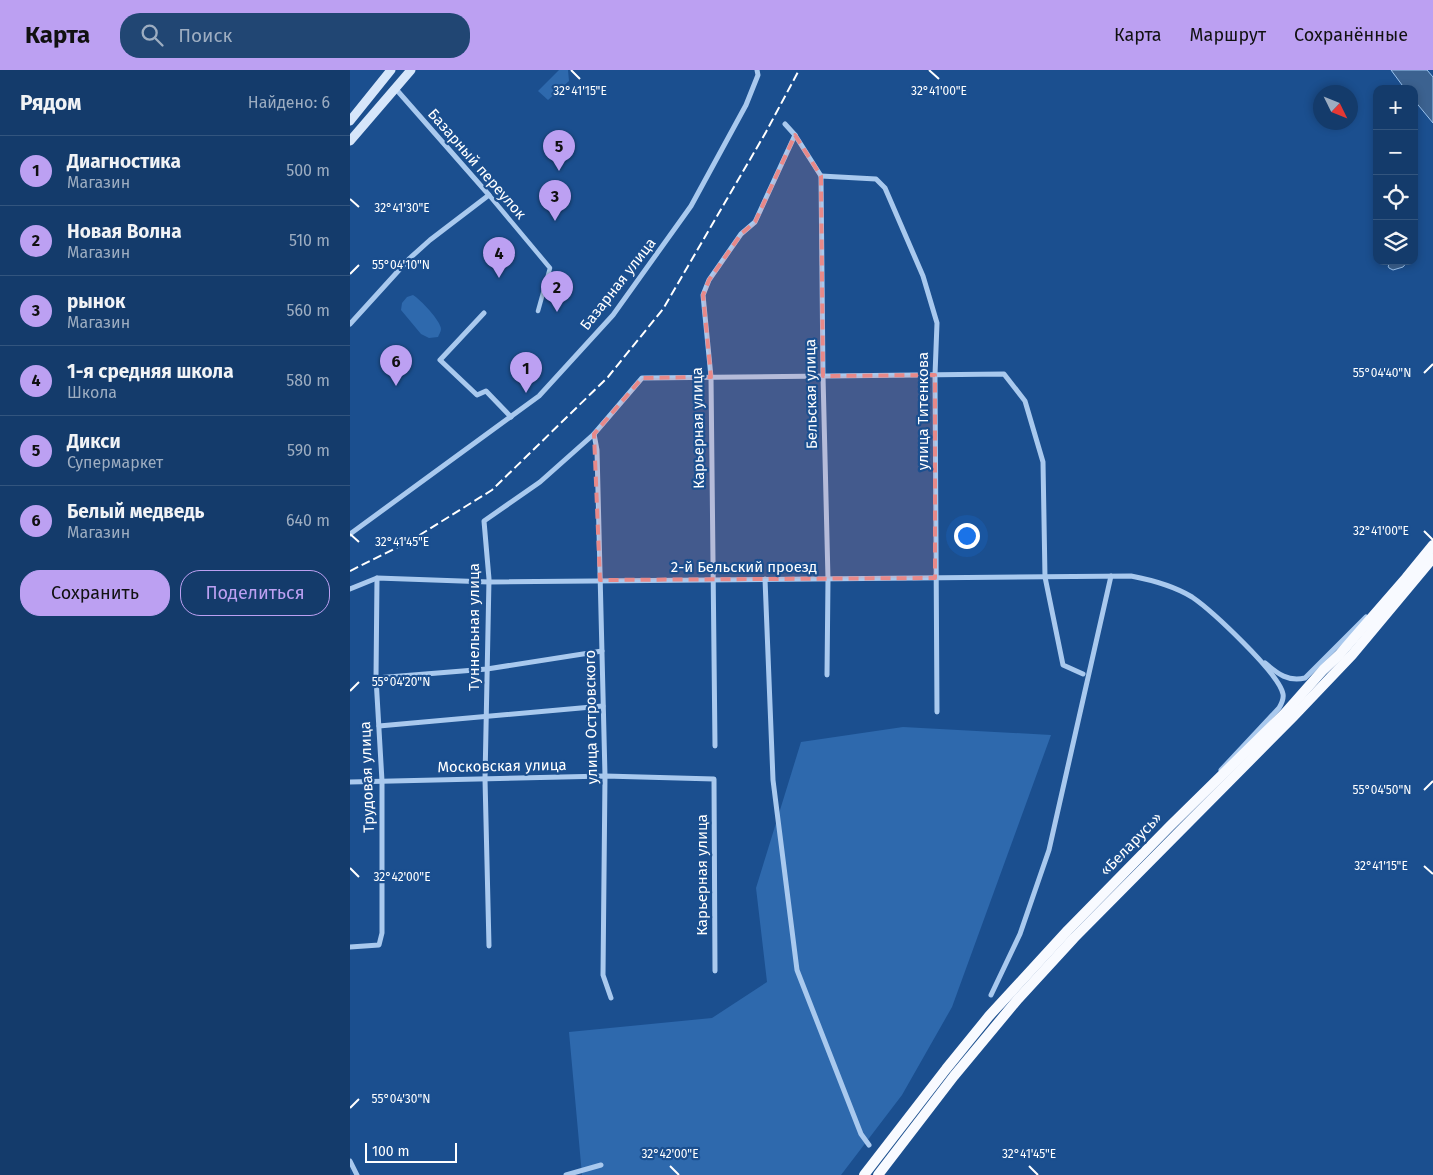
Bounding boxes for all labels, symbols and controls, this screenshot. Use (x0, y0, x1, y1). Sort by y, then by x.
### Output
search box (120, 13, 470, 58)
text: Карта (25, 21, 90, 49)
icon: search (138, 21, 166, 49)
text: Поиск (178, 24, 232, 47)
text: Карта (1114, 24, 1162, 46)
text: Маршрут (1190, 24, 1266, 46)
text: Сохранённые (1294, 24, 1408, 46)
text: 32°41'15"E (553, 84, 607, 98)
text: 32°41'00"E (911, 84, 967, 98)
north arrow (1313, 85, 1358, 130)
map controls (1373, 85, 1418, 265)
button: + (1373, 85, 1418, 130)
text: Рядом (20, 90, 81, 116)
text: Найдено: 6 (248, 93, 330, 112)
street label: Базарный переулок (424, 105, 530, 223)
pin: 5 (543, 130, 575, 171)
button: − (1373, 130, 1418, 175)
text: Диагностика (67, 150, 181, 173)
text: 1 (32, 161, 40, 180)
text: 500 m (286, 161, 330, 180)
text: Магазин (67, 173, 130, 192)
button: locate (1373, 175, 1418, 220)
pin: 3 (539, 180, 571, 221)
text: 32°41'30"E (374, 201, 430, 215)
text: Новая Волна (67, 220, 182, 243)
button: layers (1373, 220, 1418, 265)
text: 2 (32, 231, 40, 250)
text: 510 m (289, 231, 330, 250)
street label: Базарная улица (576, 234, 660, 334)
pin: 4 (483, 237, 515, 278)
text: Магазин (67, 243, 130, 262)
text: 55°04'10"N (372, 258, 430, 272)
pin: 2 (541, 271, 573, 312)
text: рынок (67, 290, 125, 313)
text: 3 (32, 301, 40, 320)
text: 560 m (287, 301, 330, 320)
text: Магазин (67, 313, 130, 332)
street label: Бельская улица (801, 339, 821, 449)
pin: 6 (380, 345, 412, 386)
pin: 1 (510, 352, 542, 393)
street label: улица Титенкова (914, 352, 932, 470)
text: 1-я средняя школа (67, 360, 234, 383)
text: 55°04'40"N (1353, 366, 1411, 380)
street label: Карьерная улица (688, 367, 708, 489)
text: 4 (31, 371, 41, 390)
text: 580 m (286, 371, 330, 390)
text: Школа (67, 383, 117, 402)
text: Дикси (67, 430, 121, 453)
text: 5 (32, 441, 40, 460)
text: 590 m (287, 441, 330, 460)
text: Супермаркет (67, 453, 163, 472)
text: Белый медведь (67, 500, 204, 523)
text: 6 (31, 511, 41, 530)
text: 640 m (286, 511, 330, 530)
text: Магазин (67, 523, 130, 542)
your location (954, 523, 980, 549)
text: 32°41'00"E (1353, 524, 1409, 538)
text: 32°41'45"E (375, 535, 429, 549)
street label: 2-й Бельский проезд (671, 558, 817, 576)
street label: Туннельная улица (465, 563, 483, 691)
button: Сохранить (20, 570, 170, 616)
button: Поделиться (180, 570, 330, 616)
street label: улица Островского (581, 650, 601, 784)
text: 55°04'20"N (372, 675, 430, 689)
street label: Трудовая улица (356, 721, 378, 833)
street label: Московская улица (437, 756, 567, 776)
text: 55°04'50"N (1353, 783, 1411, 797)
street label: «Беларусь» (1096, 808, 1166, 880)
street label: Карьерная улица (693, 814, 711, 936)
text: 32°41'15"E (1354, 859, 1408, 873)
text: 32°42'00"E (373, 870, 431, 884)
text: 55°04'30"N (372, 1092, 430, 1106)
scale bar (365, 1140, 458, 1163)
text: 100 m (372, 1143, 409, 1160)
text: 32°42'00"E (641, 1147, 699, 1161)
text: 32°41'45"E (1002, 1147, 1056, 1161)

